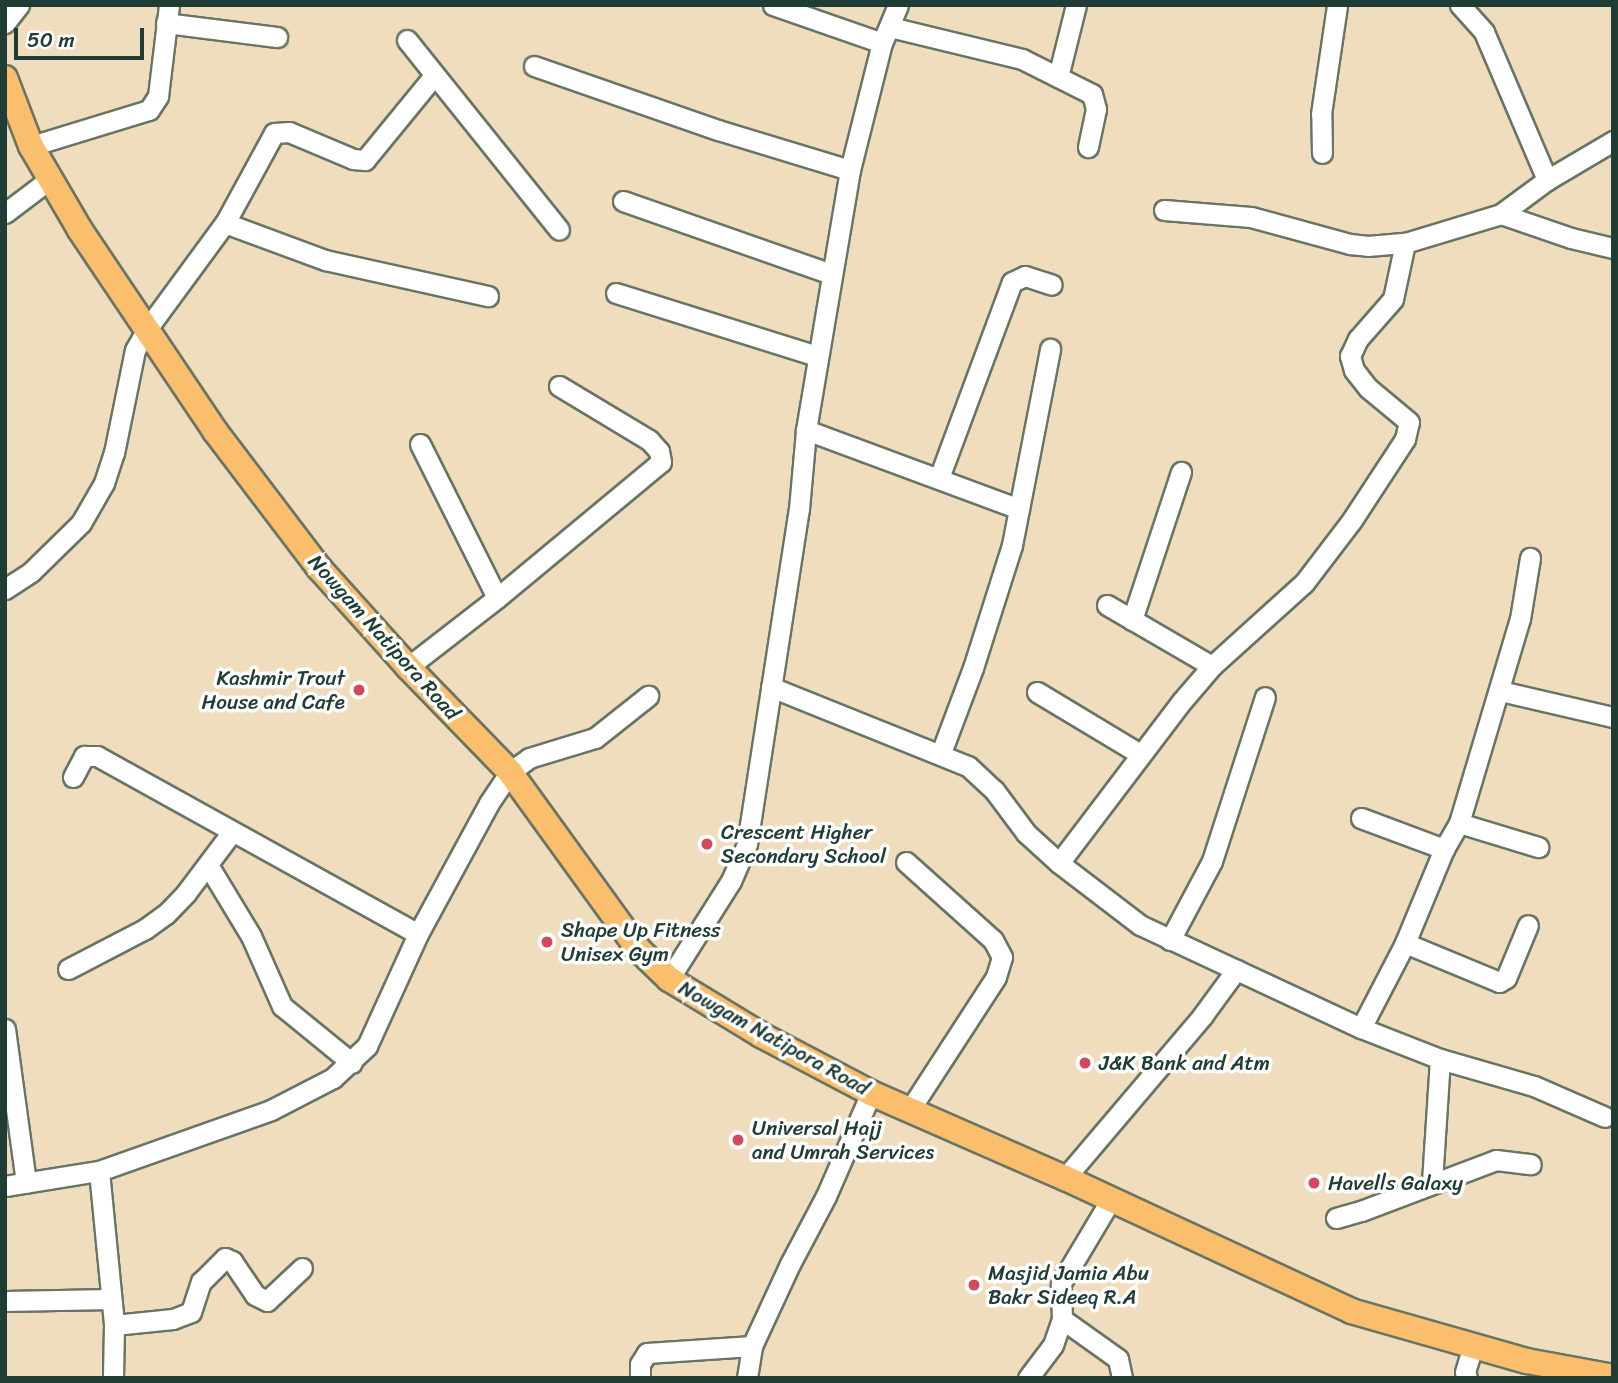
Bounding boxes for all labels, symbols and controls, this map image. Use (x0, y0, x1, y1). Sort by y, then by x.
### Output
scale bar (18, 14, 147, 58)
text: 50 m (27, 21, 75, 59)
street label: Nowgam Natipora Road (303, 549, 465, 725)
place label: Kashmir Trout House and Cafe (201, 665, 345, 715)
marker: Kashmir Trout House and Cafe (351, 682, 367, 698)
place label: Crescent Higher Secondary School (721, 819, 886, 869)
marker: Crescent Higher Secondary School (699, 836, 715, 852)
place label: Shape Up Fitness Unisex Gym (561, 917, 720, 967)
marker: Shape Up Fitness Unisex Gym (539, 934, 555, 950)
street label: Nowgam Natipora Road (674, 975, 874, 1101)
place label: J&K Bank and Atm (1099, 1050, 1270, 1076)
marker: J&K Bank and Atm (1077, 1055, 1093, 1071)
place label: Universal Hajj and Umrah Services (752, 1115, 934, 1165)
marker: Universal Hajj and Umrah Services (730, 1132, 746, 1148)
place label: Havells Galaxy (1328, 1170, 1463, 1196)
marker: Havells Galaxy (1306, 1175, 1322, 1191)
place label: Masjid Jamia Abu Bakr Sideeq R.A (988, 1260, 1149, 1310)
marker: Masjid Jamia Abu Bakr Sideeq R.A (966, 1277, 982, 1293)

